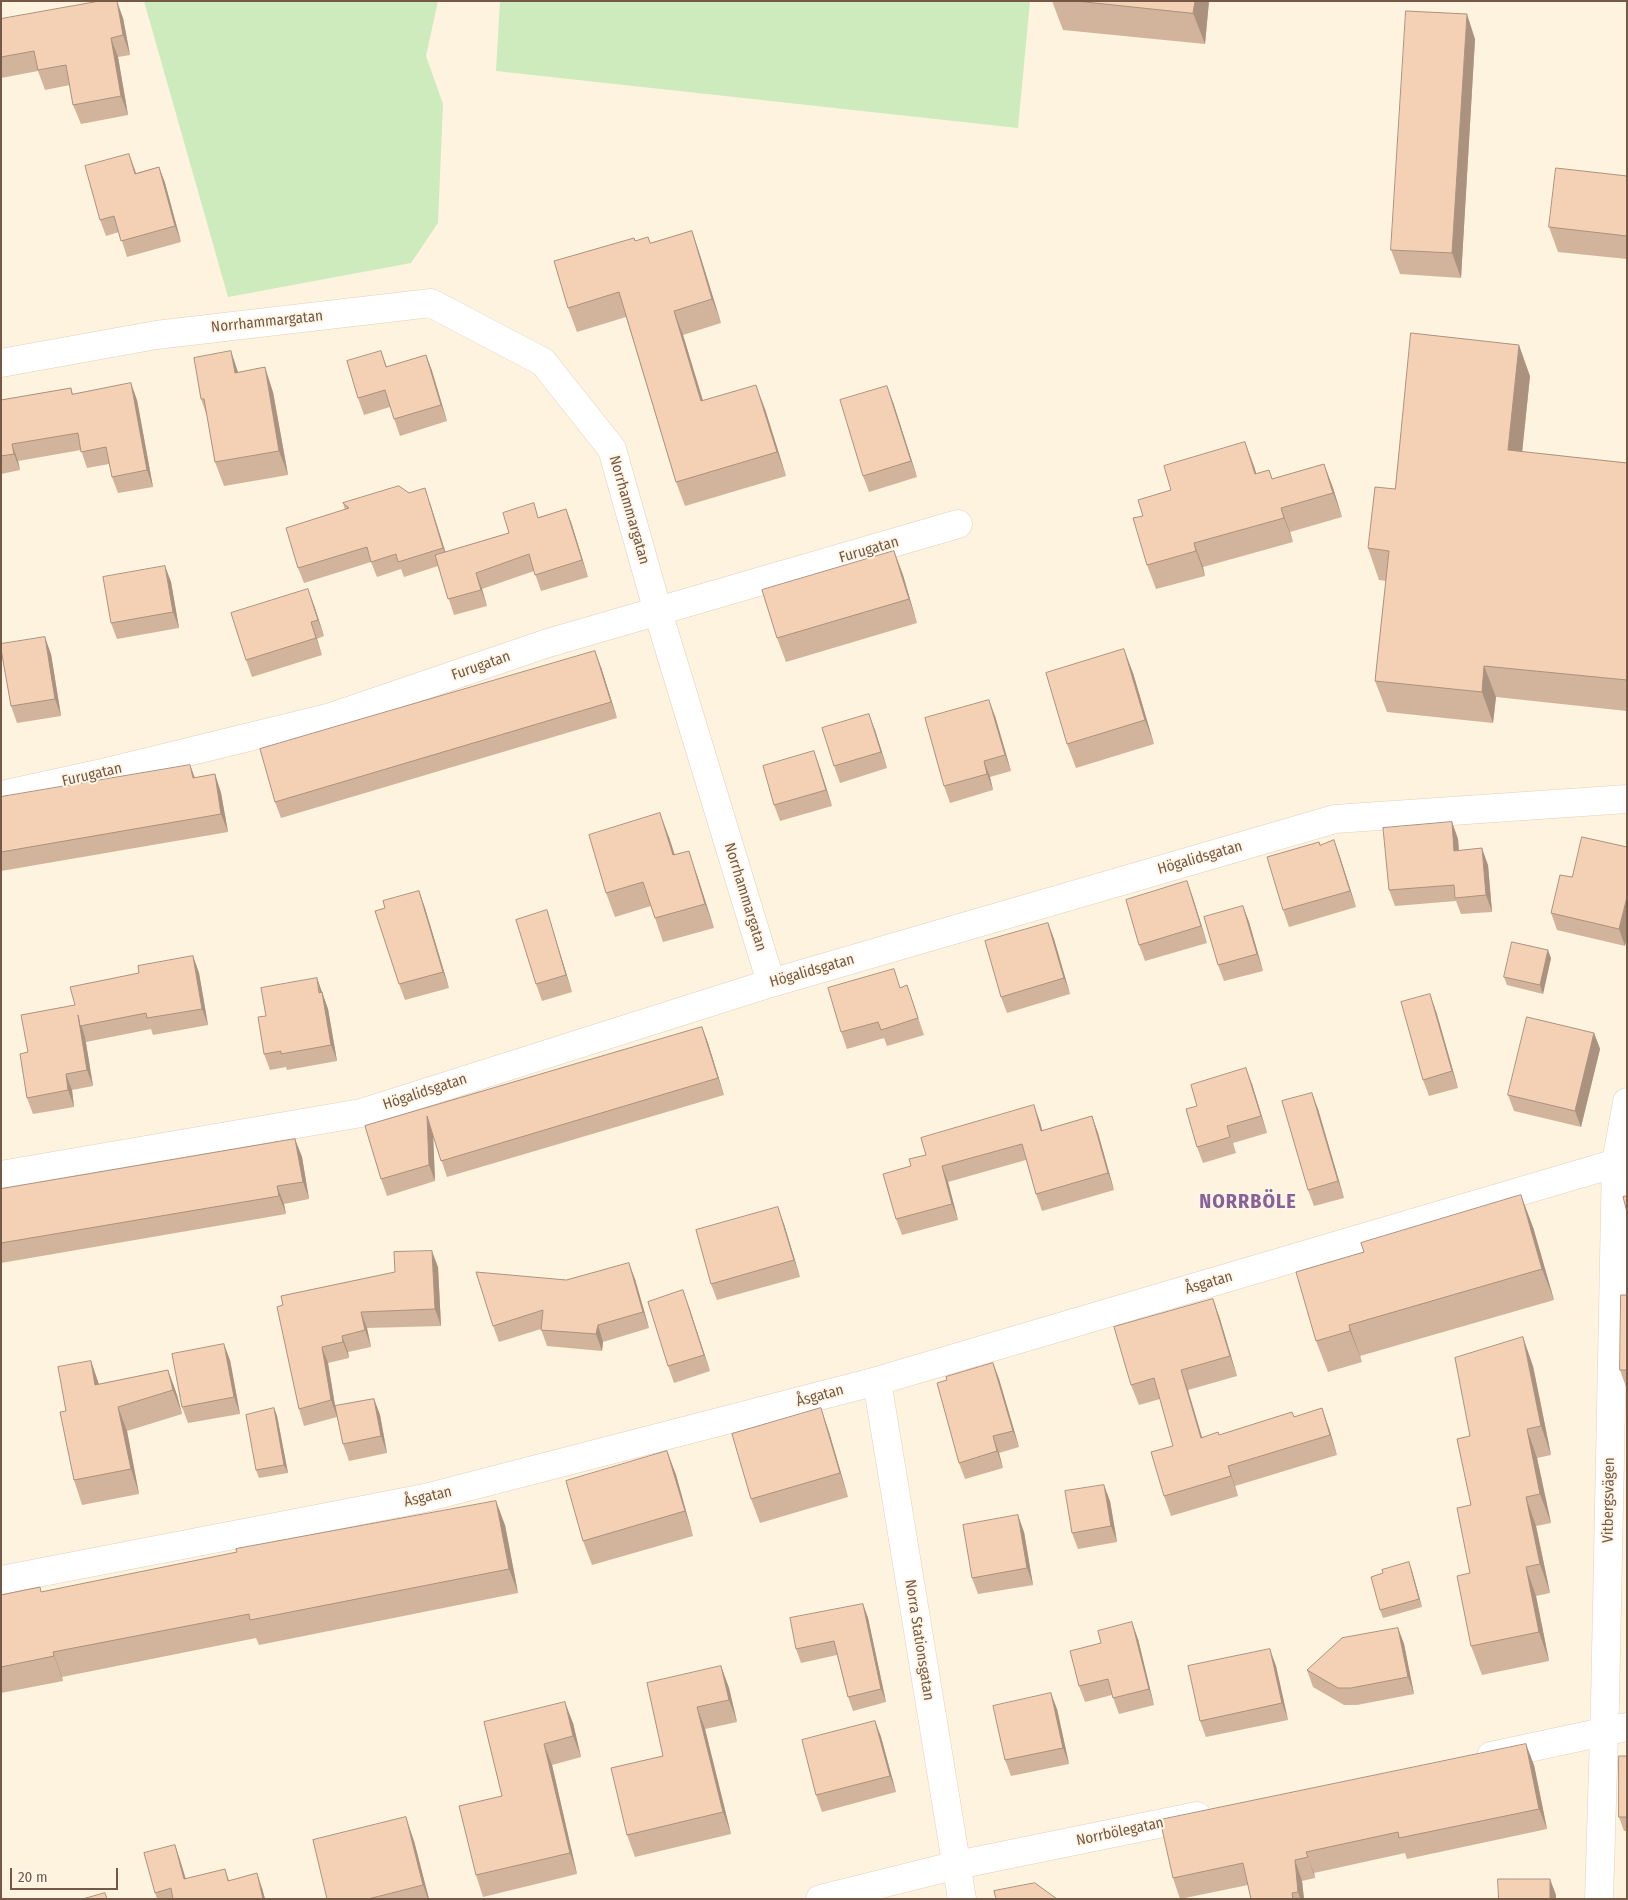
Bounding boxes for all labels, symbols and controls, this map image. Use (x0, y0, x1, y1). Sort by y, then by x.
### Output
street label: Norrhammargatan (210, 307, 324, 337)
street label: Norrhammargatan (605, 454, 653, 566)
street label: Furugatan (837, 533, 901, 567)
street label: Furugatan (449, 648, 513, 684)
street label: Furugatan (60, 759, 124, 791)
street label: Högalidsgatan (1156, 837, 1244, 879)
street label: Norrhammargatan (720, 841, 770, 953)
street label: Högalidsgatan (768, 950, 856, 992)
street label: Högalidsgatan (381, 1070, 469, 1114)
district label: NORRBÖLE (1198, 1190, 1298, 1214)
street label: Åsgatan (1183, 1268, 1235, 1298)
street label: Åsgatan (794, 1381, 846, 1411)
street label: Vitbergsvägen (1599, 1457, 1619, 1543)
street label: Åsgatan (402, 1483, 454, 1511)
street label: Norra Stationsgatan (901, 1578, 937, 1702)
street label: Norrbölegatan (1075, 1814, 1165, 1850)
scale bar (12, 1858, 120, 1890)
text: 20 m (18, 1868, 48, 1886)

